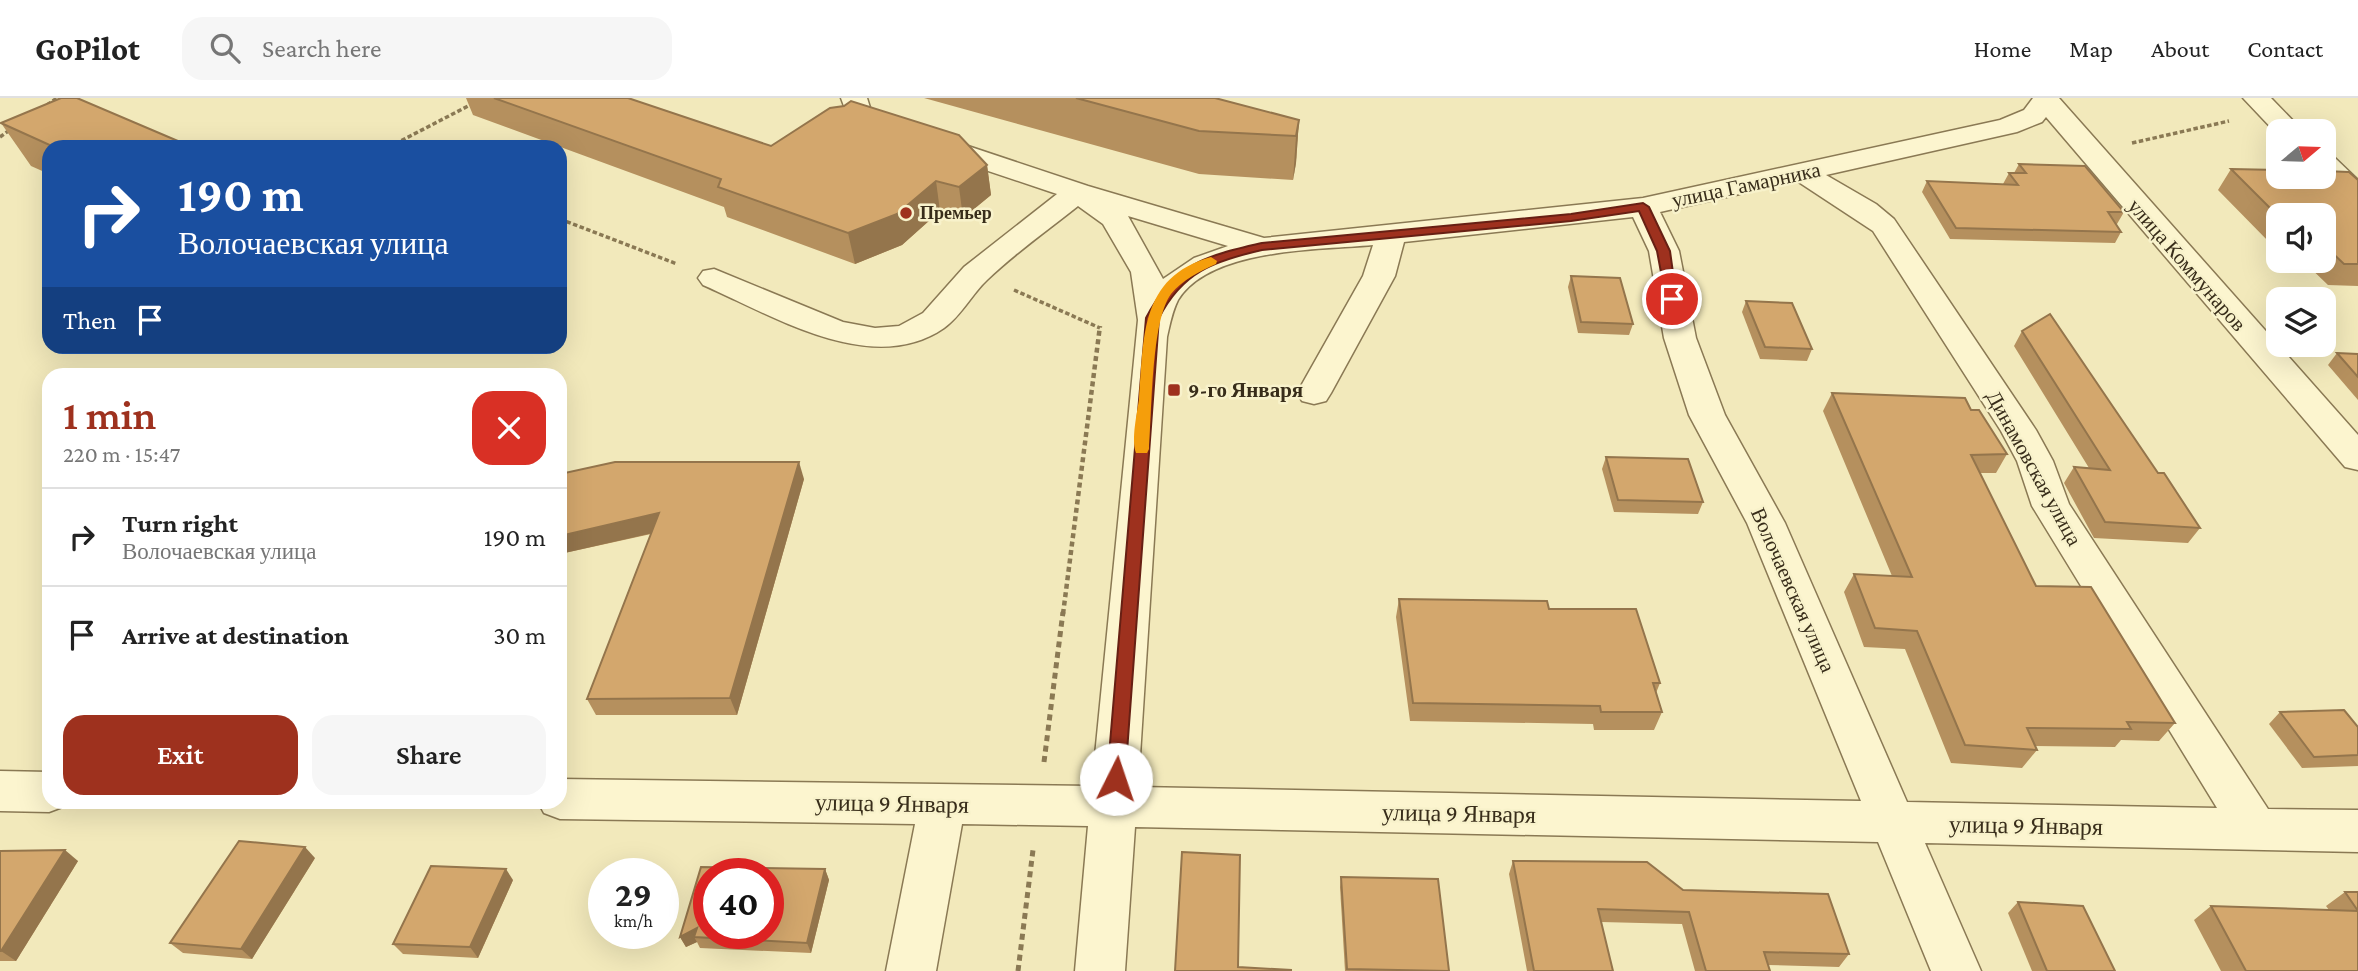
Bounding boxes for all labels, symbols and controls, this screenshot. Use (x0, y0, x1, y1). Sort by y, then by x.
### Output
search box (182, 17, 672, 80)
icon: search (206, 29, 244, 67)
text: GoPilot (35, 30, 140, 67)
text: Search here (262, 34, 381, 63)
text: Home (1974, 35, 2031, 62)
text: Map (2069, 35, 2113, 62)
text: About (2151, 35, 2209, 62)
text: Contact (2247, 35, 2323, 62)
north arrow (2266, 119, 2336, 189)
map controls (2266, 119, 2336, 357)
street label: улица Гамарника (1669, 157, 1823, 212)
text: 190 m (178, 167, 304, 222)
icon: right (63, 168, 154, 259)
street label: улица Коммунаров (2123, 194, 2251, 336)
place label: Премьер (920, 203, 992, 223)
button: sound (2266, 203, 2336, 273)
marker: Премьер (898, 205, 914, 221)
text: Волочаевская улица (178, 225, 449, 261)
pin (1642, 269, 1702, 329)
icon: arrive (1653, 280, 1691, 318)
button: layers (2266, 287, 2336, 357)
icon: arrive (131, 301, 169, 339)
text: Then (63, 306, 117, 335)
place label: 9-го Января (1188, 378, 1303, 402)
marker: 9-го Января (1166, 382, 1182, 398)
street label: Динамовская улица (1981, 386, 2087, 550)
text: 1 min (63, 391, 156, 438)
button: close (472, 391, 546, 465)
text: 220 m · 15:47 (63, 441, 180, 467)
street label: Волочаевская улица (1746, 504, 1840, 677)
text: Turn right (122, 509, 238, 538)
icon: right (63, 518, 101, 556)
text: 190 m (484, 523, 546, 552)
text: Волочаевская улица (122, 538, 317, 564)
icon: arrive (63, 616, 101, 654)
text: Arrive at destination (122, 621, 349, 650)
text: 30 m (493, 621, 546, 650)
button: Exit (63, 715, 298, 795)
button: Share (312, 715, 546, 795)
position arrow (1079, 742, 1153, 816)
street label: улица 9 Января (815, 788, 969, 818)
street label: улица 9 Января (1382, 798, 1536, 828)
street label: улица 9 Января (1949, 810, 2103, 840)
speed limit sign: 40 (693, 858, 784, 949)
text: 29 (615, 875, 652, 914)
text: km/h (614, 911, 653, 931)

